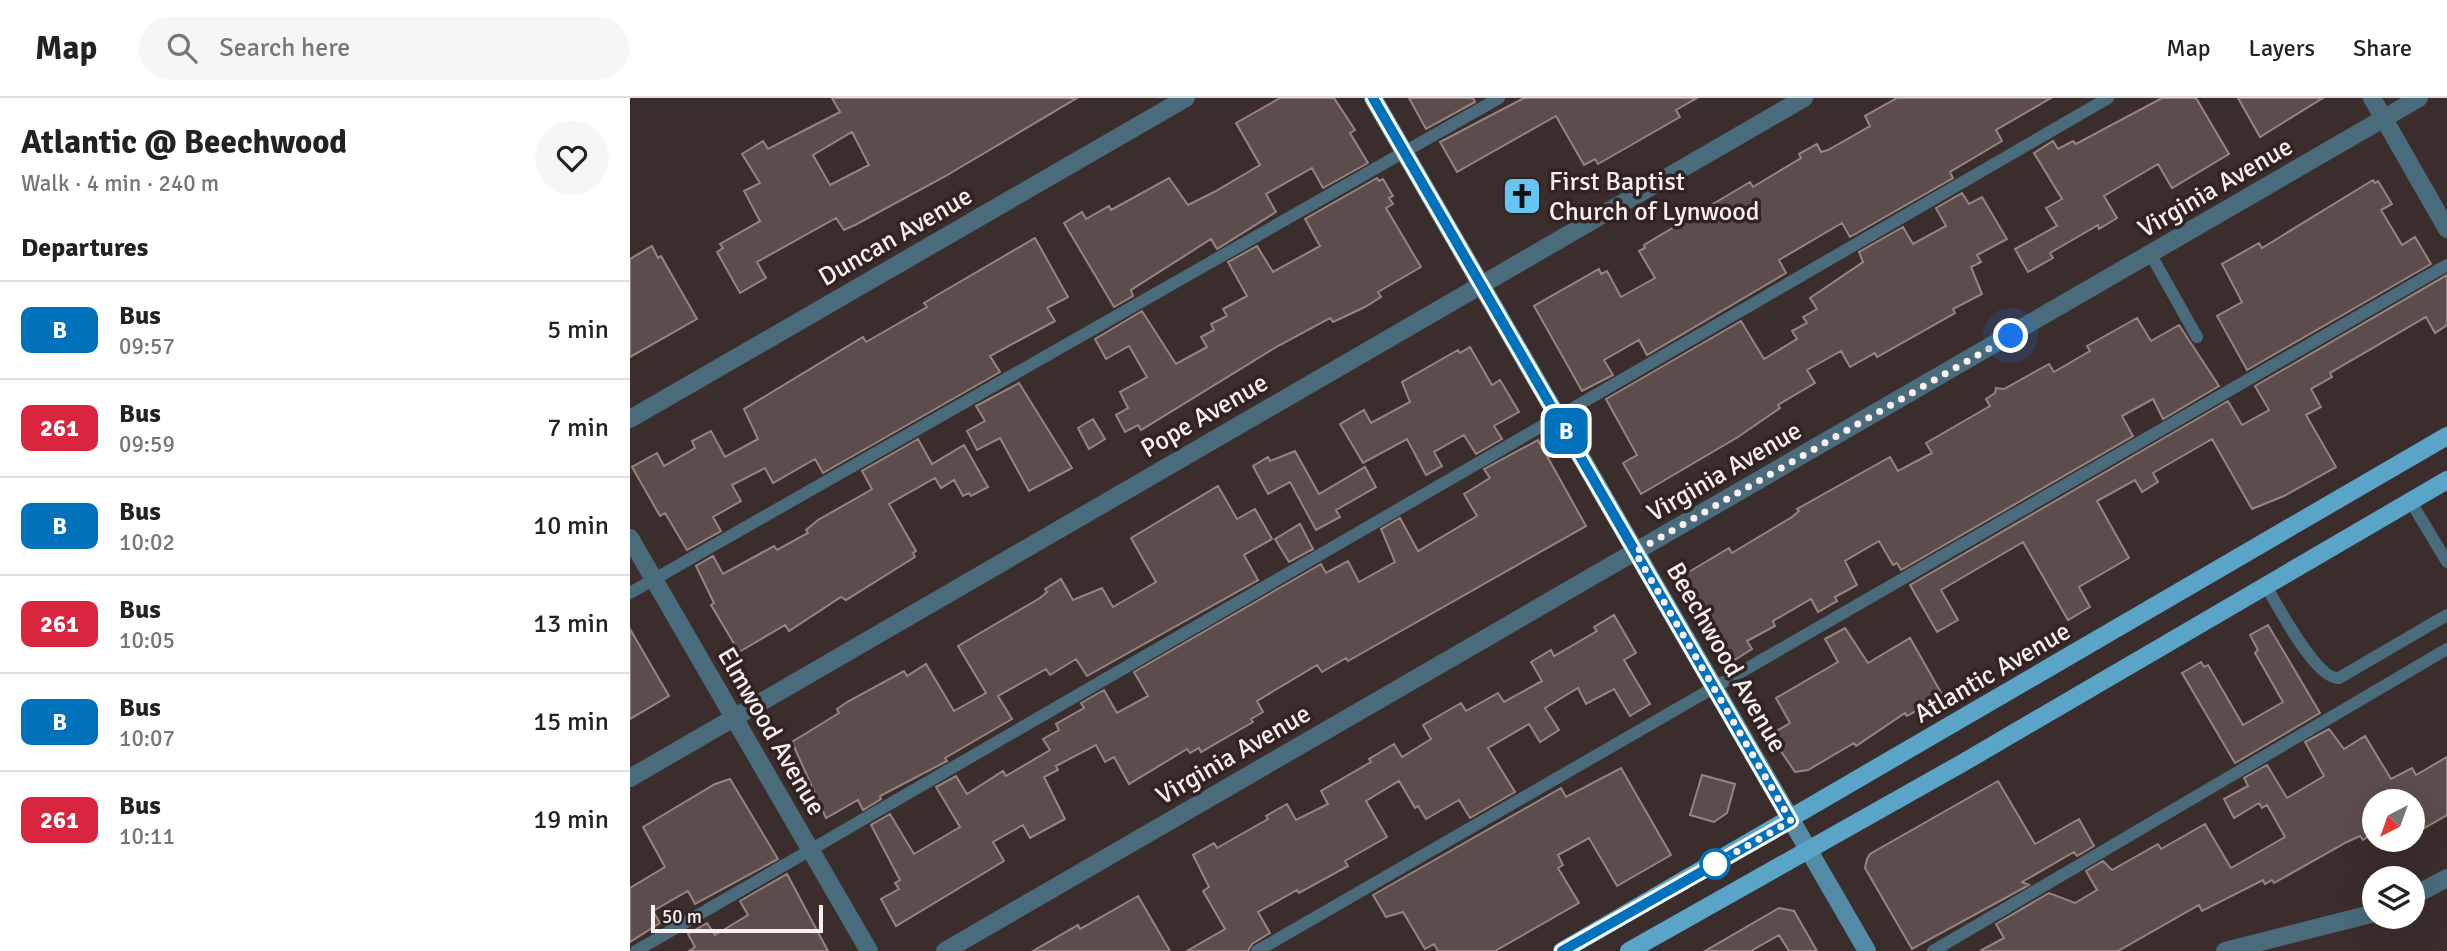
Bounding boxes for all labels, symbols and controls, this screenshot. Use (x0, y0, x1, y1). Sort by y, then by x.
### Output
search box (139, 17, 629, 80)
text: Map (35, 28, 97, 69)
icon: search (163, 29, 201, 67)
text: Search here (219, 32, 350, 64)
text: Map (2166, 33, 2211, 63)
text: Layers (2249, 33, 2315, 63)
text: Share (2353, 33, 2412, 63)
button: heart (535, 121, 609, 195)
text: Atlantic @ Beechwood (21, 122, 347, 163)
street label: Virginia Avenue (2132, 131, 2299, 245)
place label: First Baptist Church of Lynwood (1549, 166, 1760, 228)
text: Walk · 4 min · 240 m (21, 169, 219, 198)
church icon: First Baptist Church of Lynwood (1501, 175, 1543, 217)
street label: Duncan Avenue (813, 180, 978, 294)
text: Departures (21, 232, 148, 264)
text: Bus (119, 300, 161, 332)
text: 5 min (547, 314, 609, 346)
text: B (52, 315, 67, 345)
your location (1993, 318, 2028, 353)
text: 09:57 (119, 332, 175, 361)
street label: Pope Avenue (1135, 367, 1274, 465)
text: Bus (119, 398, 161, 430)
line badge: B (1543, 408, 1589, 454)
text: 7 min (547, 412, 609, 444)
text: 261 (40, 413, 79, 443)
street label: Virginia Avenue (1641, 415, 1808, 529)
text: B (1559, 416, 1573, 446)
text: 09:59 (119, 430, 175, 459)
text: Bus (119, 496, 161, 528)
text: 10 min (533, 510, 609, 542)
text: B (52, 511, 67, 541)
text: 10:02 (119, 528, 175, 557)
street label: Beechwood Avenue (1659, 557, 1794, 758)
text: Bus (119, 594, 161, 626)
text: 13 min (533, 608, 609, 640)
text: 261 (40, 609, 79, 639)
street label: Atlantic Avenue (1909, 615, 2076, 731)
text: 10:05 (119, 626, 175, 655)
street label: Elmwood Avenue (710, 642, 832, 821)
text: Bus (119, 692, 161, 724)
street label: Virginia Avenue (1150, 698, 1317, 812)
text: 15 min (533, 706, 609, 738)
text: B (52, 707, 67, 737)
text: 10:07 (119, 724, 175, 753)
north arrow (2362, 789, 2426, 852)
map controls (2362, 789, 2425, 929)
text: Bus (119, 790, 161, 822)
text: 19 min (533, 804, 609, 836)
text: 261 (40, 805, 79, 835)
text: 10:11 (119, 822, 175, 851)
unlabelled marker (1700, 849, 1730, 879)
button: layers (2362, 866, 2425, 929)
scale bar (651, 902, 822, 934)
text: 50 m (662, 905, 702, 929)

